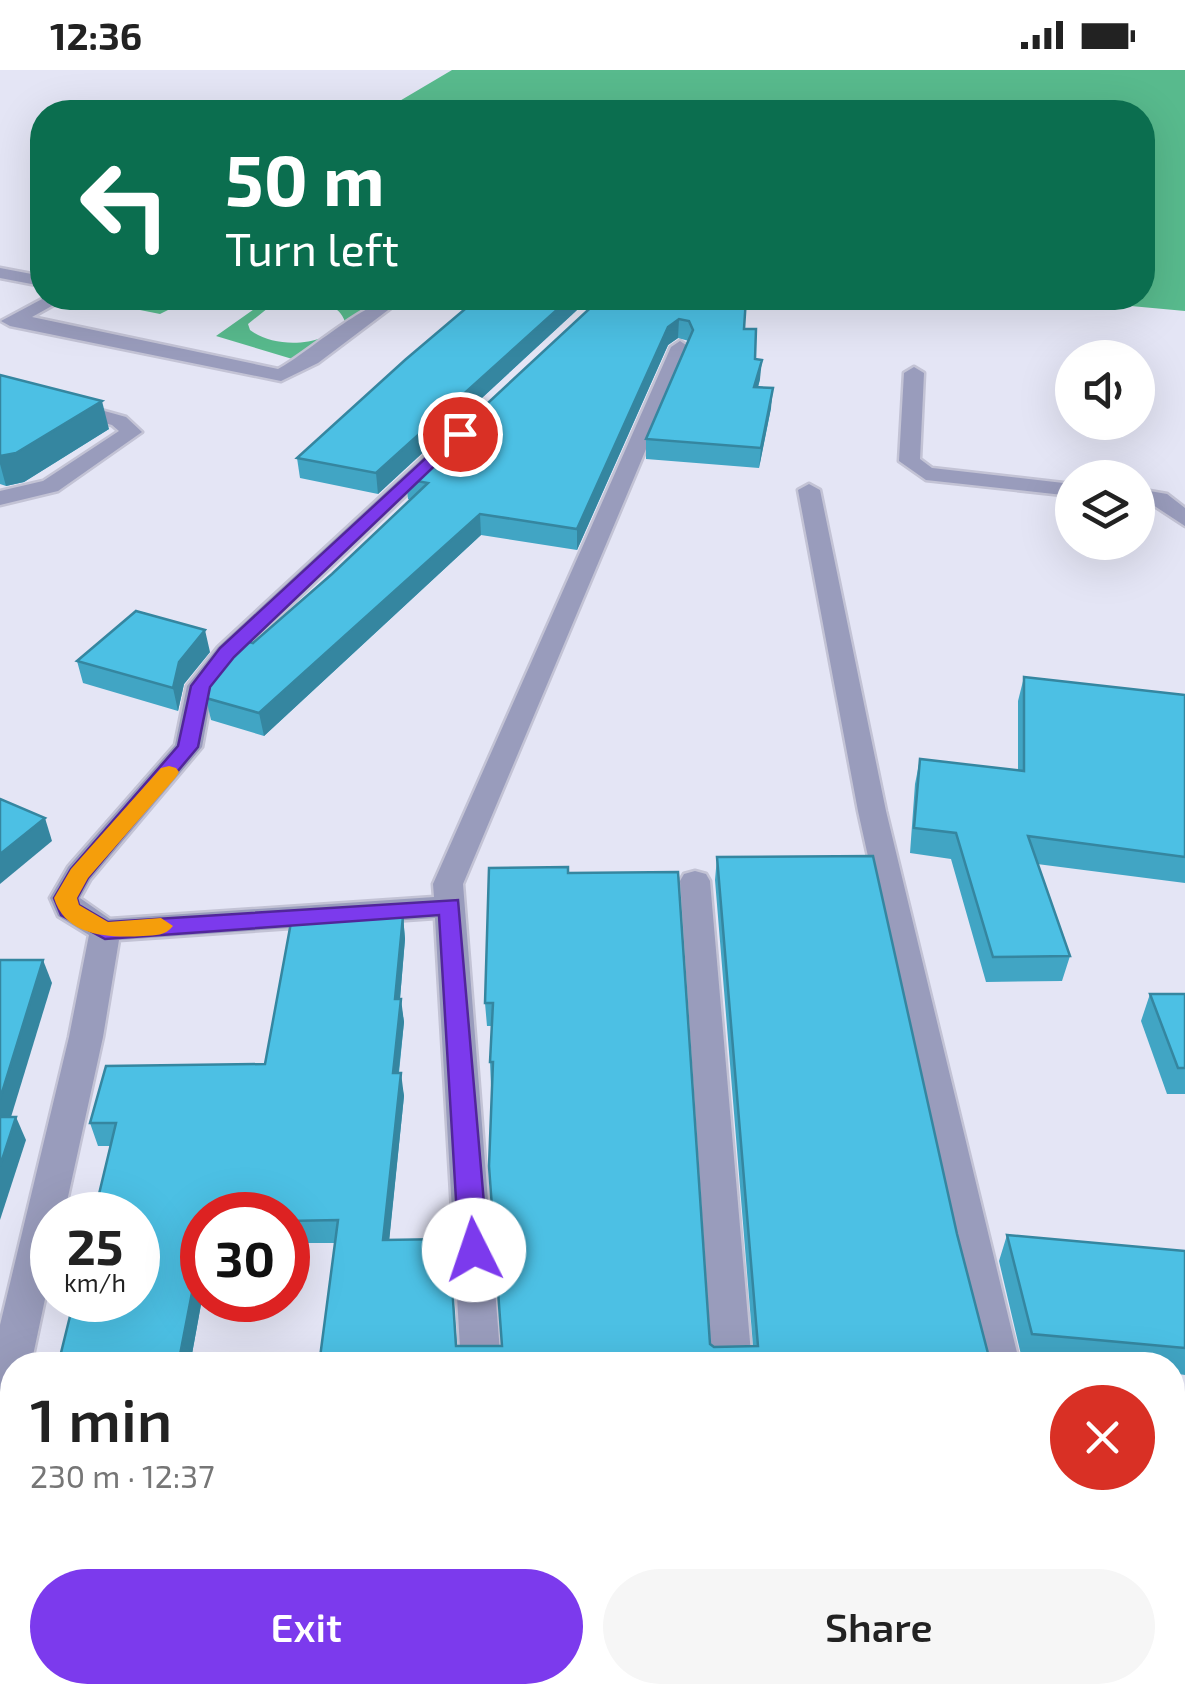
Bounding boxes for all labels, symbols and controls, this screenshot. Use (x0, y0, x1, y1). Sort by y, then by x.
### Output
text: 12:36 (50, 12, 142, 58)
text: 50 m (225, 136, 385, 220)
icon: left (60, 140, 190, 270)
text: Turn left (225, 221, 399, 275)
map controls (1055, 340, 1155, 560)
button: sound (1055, 340, 1155, 440)
pin (418, 392, 503, 477)
icon: arrive (433, 407, 488, 462)
button: layers (1055, 460, 1155, 560)
speed limit sign: 30 (180, 1192, 310, 1322)
position arrow (422, 1198, 526, 1302)
text: 25 (67, 1215, 123, 1275)
text: km/h (64, 1267, 126, 1297)
text: 1 min (30, 1382, 172, 1454)
button: close (1050, 1385, 1155, 1490)
text: 230 m · 12:37 (30, 1456, 215, 1494)
button: Exit (30, 1569, 583, 1684)
button: Share (603, 1569, 1155, 1684)

